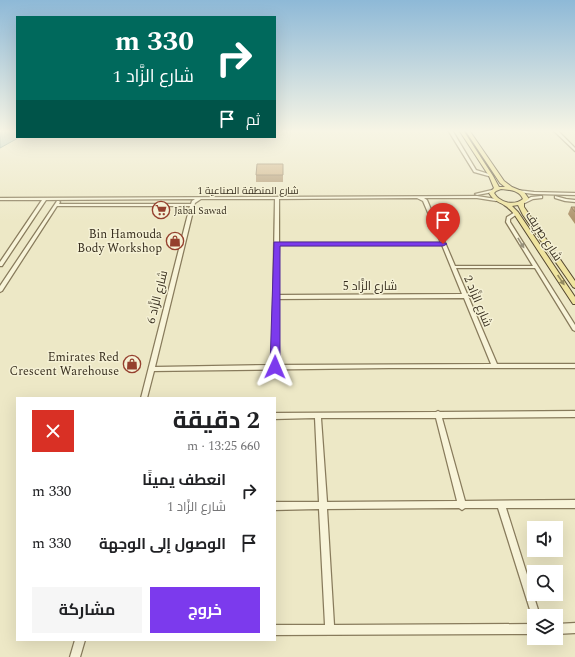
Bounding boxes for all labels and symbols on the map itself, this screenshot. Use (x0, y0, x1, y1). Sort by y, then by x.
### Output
street label: شارع المنطقة الصناعية 1 (197, 183, 299, 199)
supermarket icon: Jabal Sawad (151, 200, 171, 220)
place label: Jabal Sawad (174, 203, 227, 219)
pin (426, 203, 460, 244)
street label: شارع صِرِيف (520, 208, 567, 265)
place label: Bin Hamouda Body Workshop (77, 225, 162, 258)
shop icon: Bin Hamouda Body Workshop (165, 231, 185, 251)
one-way arrow (517, 237, 524, 249)
street label: شارع الزَّاد 6 (142, 268, 173, 326)
street label: شارع الزَّاد 2 (458, 272, 497, 330)
one-way arrow (557, 275, 564, 286)
street label: شارع الزَّاد 5 (343, 277, 397, 296)
position arrow (254, 346, 296, 388)
place label: Emirates Red Crescent Warehouse (10, 348, 119, 381)
shop icon: Emirates Red Crescent Warehouse (122, 354, 142, 374)

